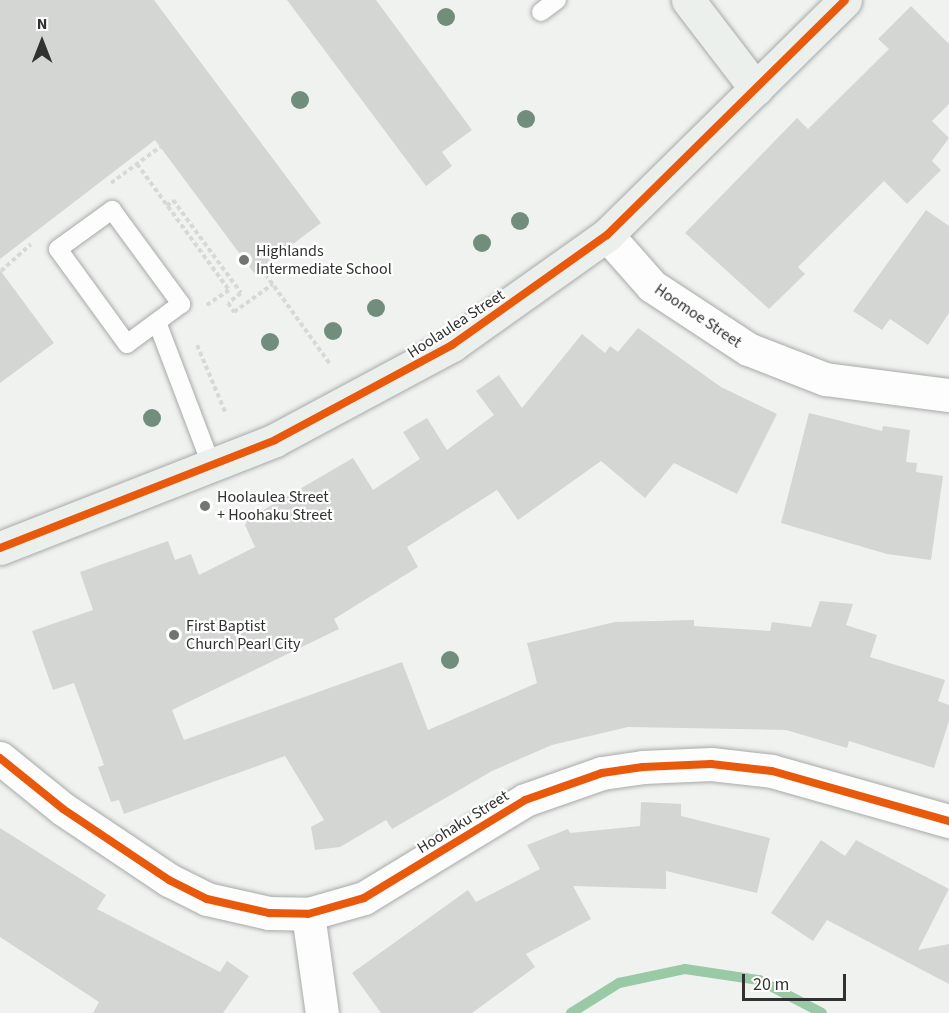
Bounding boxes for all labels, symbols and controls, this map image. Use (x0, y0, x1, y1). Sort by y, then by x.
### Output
north arrow (12, 12, 72, 72)
text: N (37, 13, 47, 35)
place label: Highlands Intermediate School (256, 241, 392, 279)
marker: Highlands Intermediate School (237, 253, 251, 267)
street label: Hoomoe Street (651, 280, 745, 352)
street label: Hoolaulea Street (404, 286, 508, 362)
place label: Hoolaulea Street + Hoohaku Street (217, 487, 332, 525)
marker: Hoolaulea Street + Hoohaku Street (198, 499, 212, 513)
place label: First Baptist Church Pearl City (186, 616, 300, 654)
marker: First Baptist Church Pearl City (167, 628, 181, 642)
street label: Hoohaku Street (414, 786, 512, 858)
scale bar (745, 962, 848, 1000)
text: 20 m (753, 972, 789, 997)

